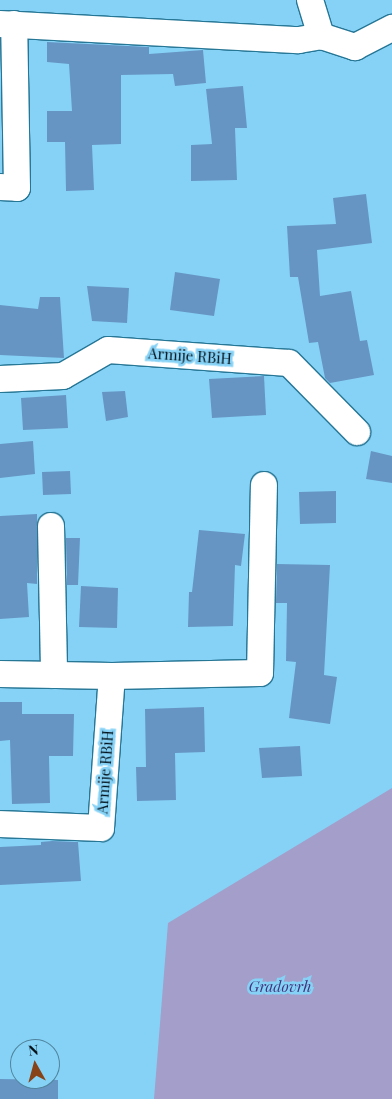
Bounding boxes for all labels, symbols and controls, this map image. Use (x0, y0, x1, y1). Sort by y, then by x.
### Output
street label: Armije RBiH (148, 344, 232, 368)
street label: Armije RBiH (93, 730, 117, 814)
park label: Gradovrh (249, 978, 311, 996)
north arrow (10, 1039, 60, 1089)
text: N (27, 1040, 39, 1060)

